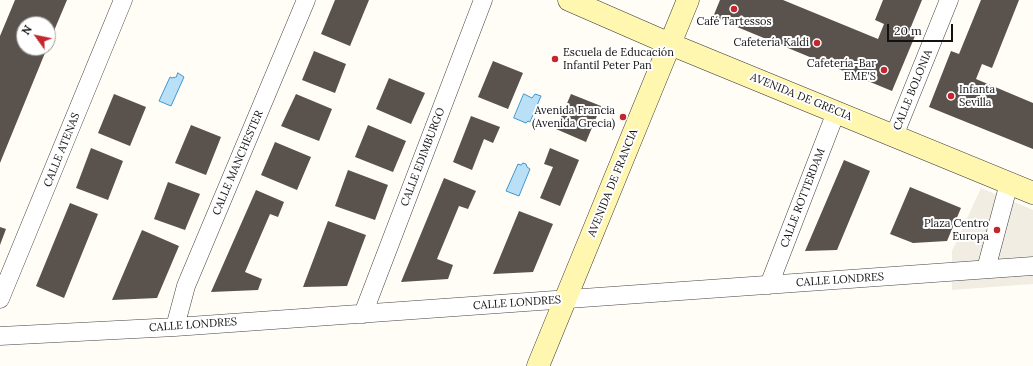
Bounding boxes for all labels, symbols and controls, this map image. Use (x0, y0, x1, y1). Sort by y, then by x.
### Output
marker: Café Tartessos (729, 4, 739, 14)
place label: Café Tartessos (696, 15, 772, 29)
north arrow (16, 16, 56, 56)
scale bar (889, 16, 955, 42)
text: N (19, 23, 35, 37)
text: 20 m (894, 23, 922, 38)
place label: Cafetería Kaldi (734, 36, 809, 50)
marker: Cafetería Kaldi (812, 38, 822, 48)
place label: Escuela de Educación Infantil Peter Pan (563, 46, 674, 72)
street label: CALLE BOLONIA (891, 48, 935, 132)
marker: Escuela de Educación Infantil Peter Pan (550, 54, 560, 64)
place label: Cafetería-Bar EME'S (807, 57, 876, 83)
marker: Cafetería-Bar EME'S (879, 65, 889, 75)
street label: AVENIDA DE GRECIA (748, 71, 854, 123)
place label: Infanta Sevilla (959, 83, 995, 109)
marker: Infanta Sevilla (946, 91, 956, 101)
place label: Avenida Francia (Avenida Grecia) (532, 104, 615, 130)
street label: CALLE EDIMBURGO (398, 106, 448, 208)
street label: CALLE MANCHESTER (210, 109, 266, 217)
street label: CALLE ATENAS (41, 111, 83, 189)
marker: Avenida Francia (Avenida Grecia) (618, 112, 628, 122)
street label: AVENIDA DE FRANCIA (585, 127, 641, 239)
street label: CALLE ROTTERDAM (778, 147, 828, 249)
place label: Plaza Centro Europa (924, 217, 989, 243)
marker: Plaza Centro Europa (992, 225, 1002, 235)
street label: CALLE LONDRES (796, 270, 884, 290)
street label: CALLE LONDRES (473, 293, 561, 313)
street label: CALLE LONDRES (149, 315, 237, 335)

